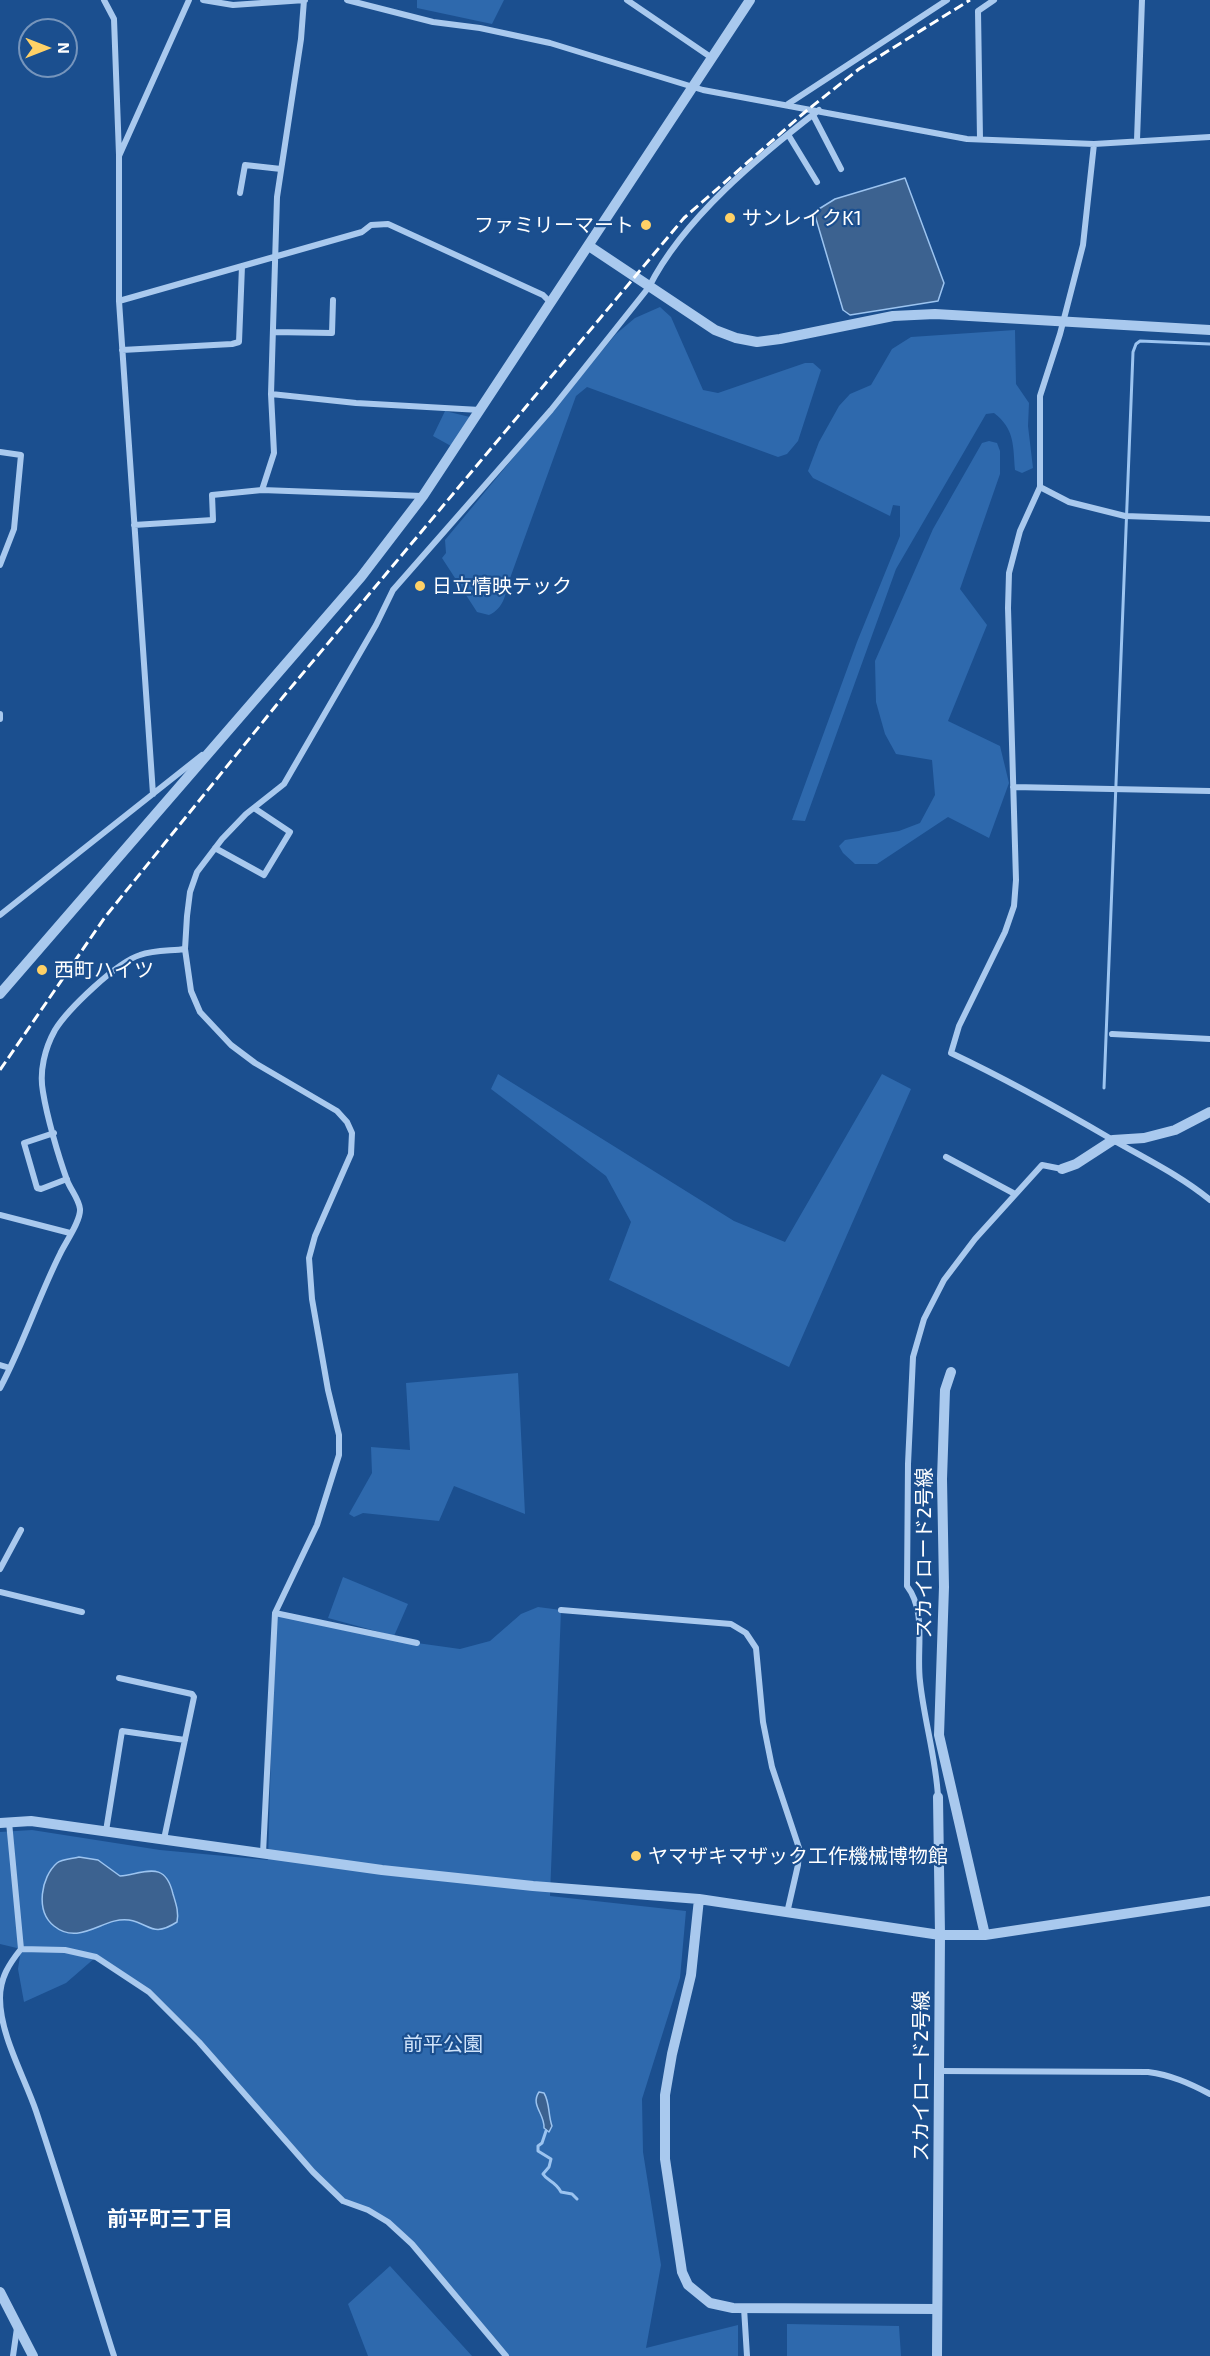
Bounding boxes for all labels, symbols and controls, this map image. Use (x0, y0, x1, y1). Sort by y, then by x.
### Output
north arrow (18, 18, 78, 78)
text: N (55, 42, 74, 54)
place label: サンレイクK1 (742, 206, 862, 230)
marker: サンレイクK1 (723, 211, 737, 225)
place label: ファミリーマート (474, 213, 634, 237)
marker: ファミリーマート (639, 218, 653, 232)
place label: 日立情映テック (432, 574, 572, 598)
marker: 日立情映テック (413, 579, 427, 593)
place label: 西町ハイツ (54, 958, 154, 982)
marker: 西町ハイツ (35, 963, 49, 977)
street label: スカイロード2号線 (912, 1467, 936, 1639)
place label: ヤマザキマザック工作機械博物館 (648, 1844, 948, 1868)
marker: ヤマザキマザック工作機械博物館 (629, 1849, 643, 1863)
street label: スカイロード2号線 (909, 1990, 933, 2162)
park label: 前平公園 (403, 2032, 483, 2056)
district label: 前平町三丁目 (107, 2206, 233, 2232)

